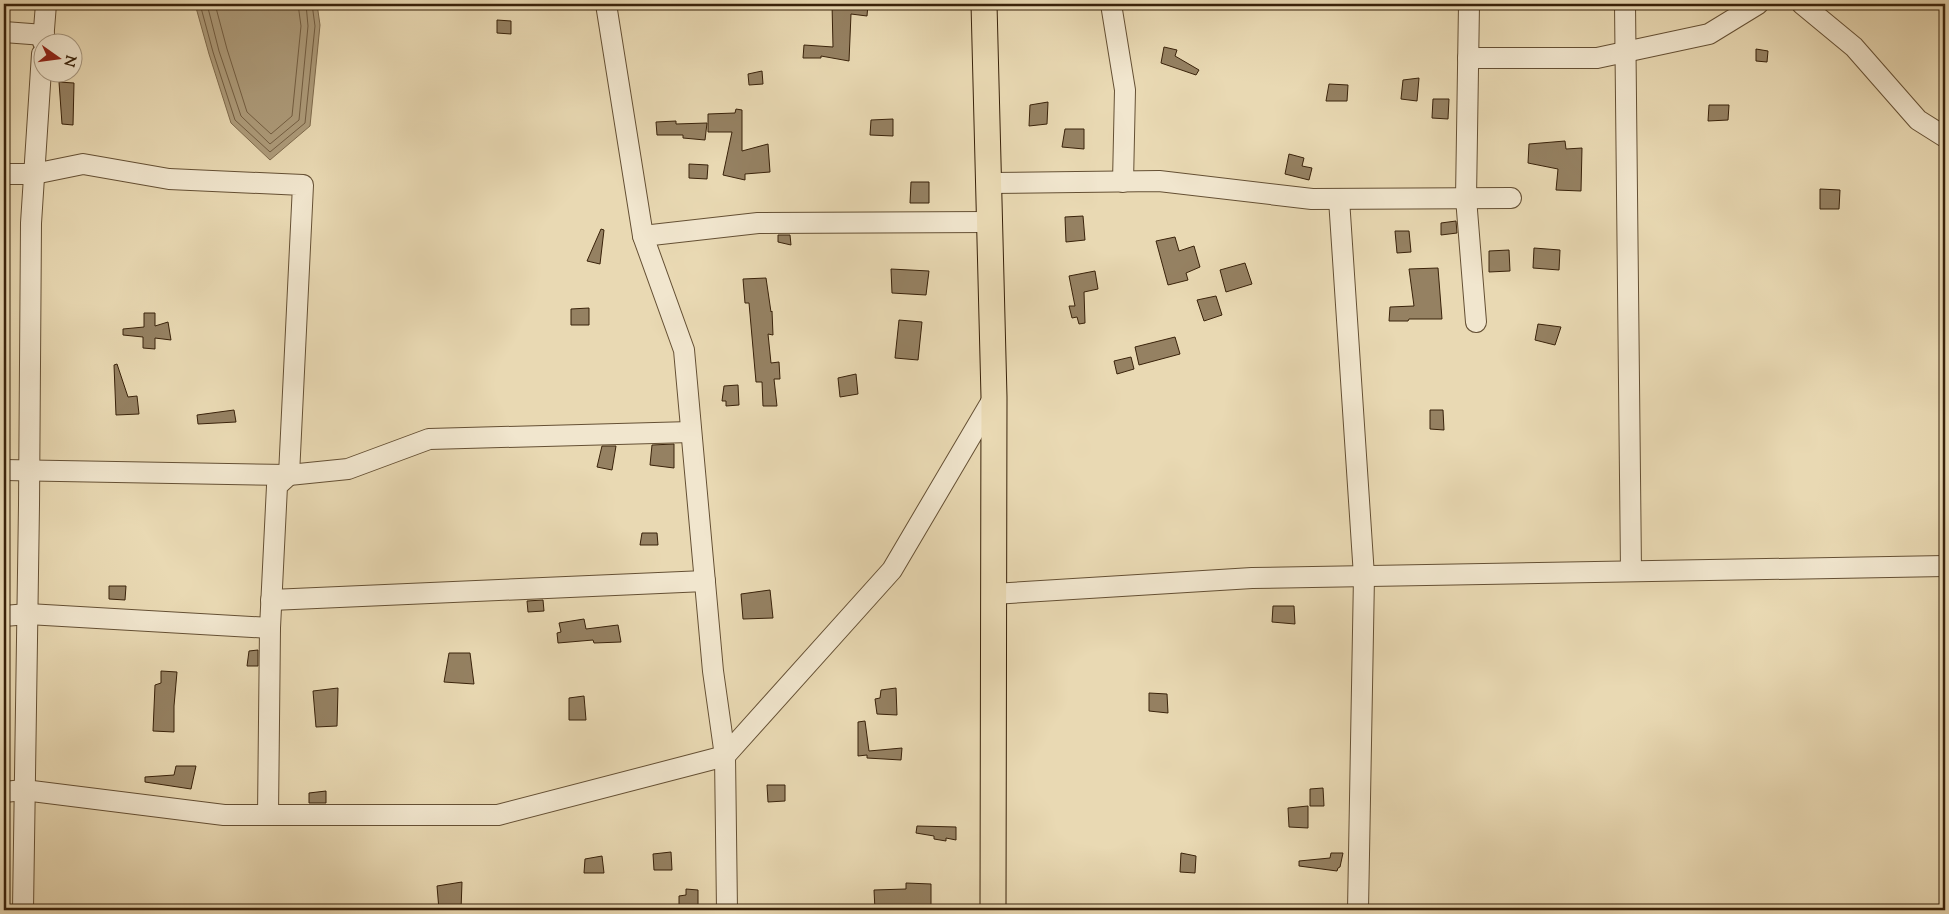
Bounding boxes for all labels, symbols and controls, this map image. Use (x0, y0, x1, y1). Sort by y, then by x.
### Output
north arrow (32, 32, 82, 82)
text: N (58, 53, 80, 69)

